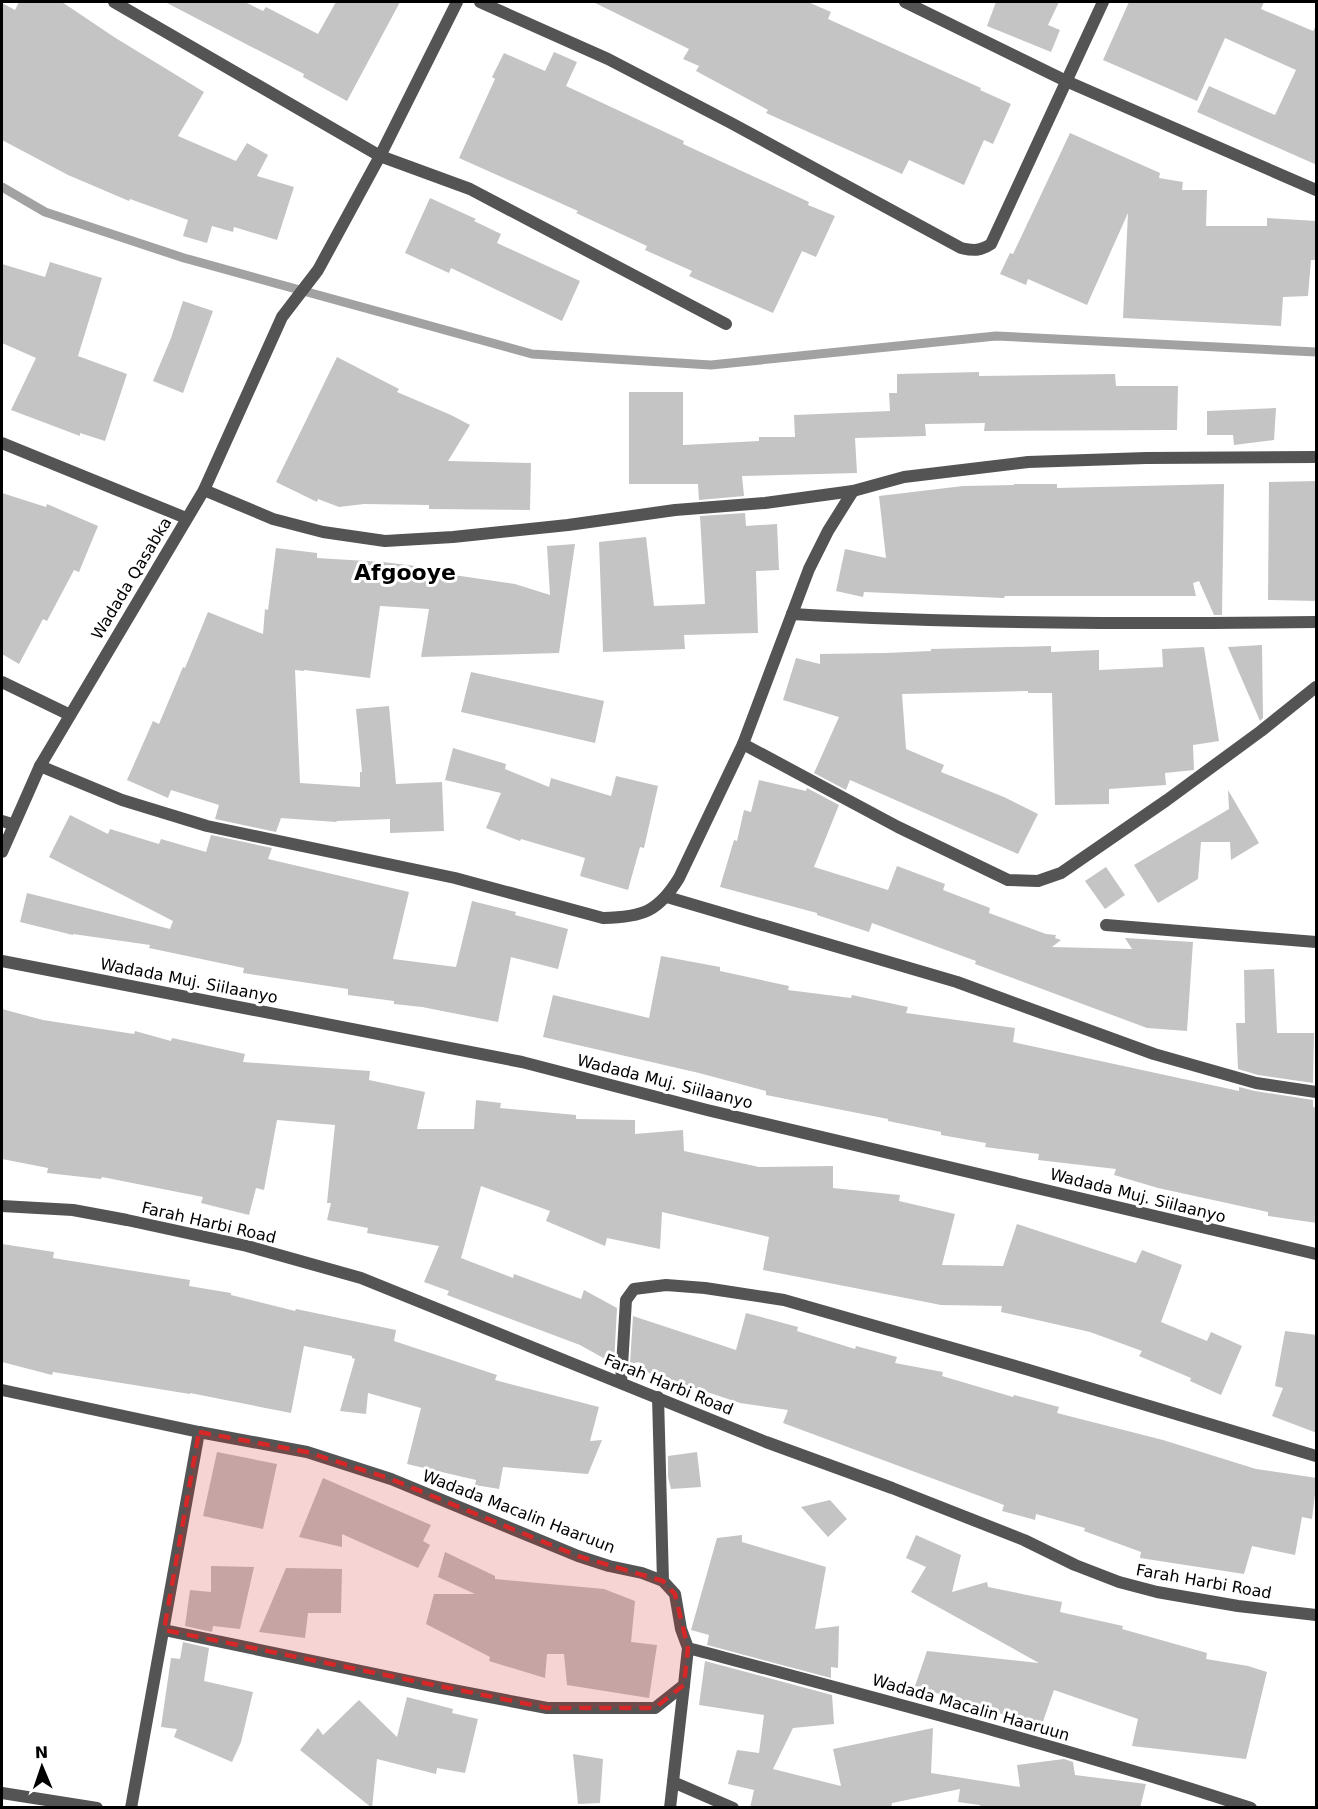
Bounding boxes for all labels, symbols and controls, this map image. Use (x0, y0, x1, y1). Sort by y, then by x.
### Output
street label: Wadada Qasabka (87, 514, 175, 643)
district label: Afgooye (354, 560, 456, 585)
street label: Wadada Muj. Siilaanyo (98, 954, 279, 1007)
street label: Wadada Muj. Siilaanyo (575, 1050, 755, 1113)
street label: Wadada Muj. Siilaanyo (1048, 1164, 1228, 1227)
street label: Farah Harbi Road (140, 1198, 278, 1247)
street label: Farah Harbi Road (602, 1350, 736, 1419)
street label: Wadada Macalin Haaruun (420, 1466, 618, 1557)
street label: Farah Harbi Road (1135, 1560, 1273, 1603)
street label: Wadada Macalin Haaruun (870, 1670, 1072, 1745)
north arrow (12, 1737, 72, 1797)
text: N (34, 1743, 49, 1762)

